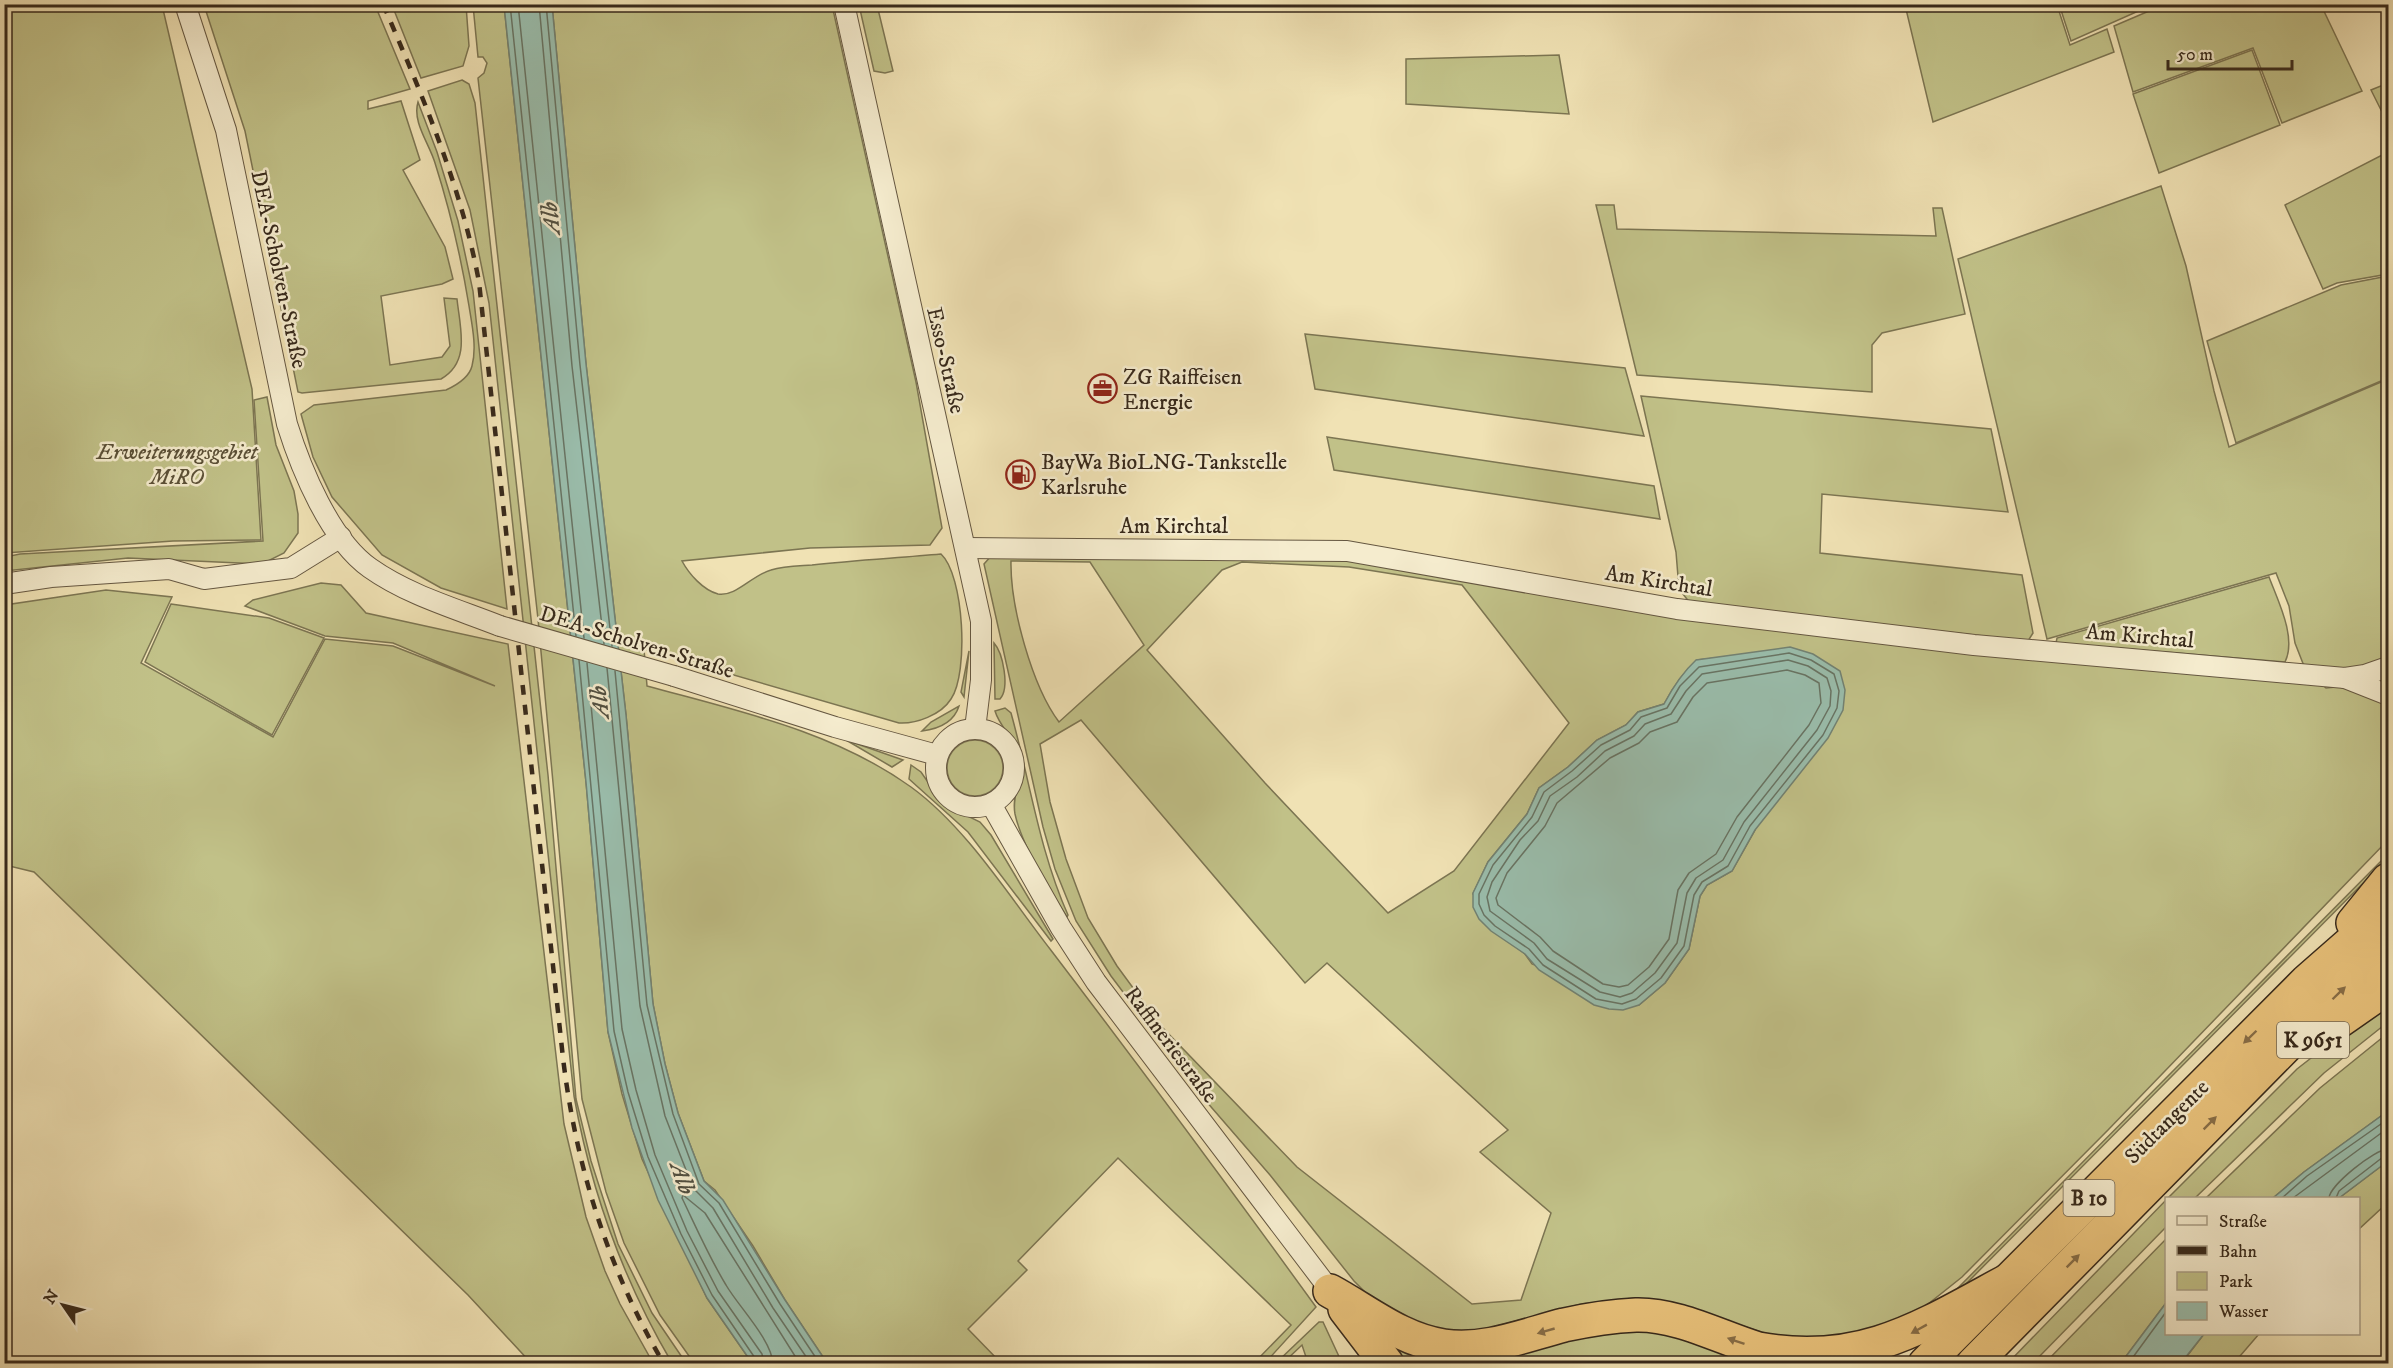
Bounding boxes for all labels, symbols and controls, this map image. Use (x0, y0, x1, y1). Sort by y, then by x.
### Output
scale bar (2168, 33, 2292, 71)
text: 50 m (2177, 44, 2213, 66)
street label: DEA-Scholven-Straße (244, 168, 313, 371)
water label: Alb (534, 200, 568, 238)
street label: Esso-Straße (920, 304, 971, 416)
place label: ZG Raiffeisen Energie (1123, 364, 1242, 416)
office icon: ZG Raiffeisen Energie (1086, 373, 1118, 405)
park label: Erweiterungsgebiet MiRO (95, 439, 259, 491)
place label: BayWa BioLNG-Tankstelle Karlsruhe (1041, 449, 1287, 501)
fuel station icon: BayWa BioLNG-Tankstelle Karlsruhe (1004, 458, 1036, 490)
street label: Am Kirchtal (1120, 513, 1229, 540)
street label: Am Kirchtal (1603, 560, 1715, 603)
street label: DEA-Scholven-Straße (536, 600, 737, 685)
street label: Am Kirchtal (2085, 618, 2195, 655)
water label: Alb (583, 684, 617, 722)
street label: Raffineriestraße (1118, 981, 1223, 1109)
one-way arrow (2331, 986, 2345, 1000)
road number: K 9651 (2277, 1022, 2349, 1058)
one-way arrow (2243, 1030, 2258, 1044)
street label: Südtangente (2119, 1074, 2215, 1170)
one-way arrow (2203, 1116, 2217, 1130)
water label: Alb (661, 1155, 702, 1199)
road number: B 10 (2064, 1180, 2114, 1216)
legend (2165, 1197, 2360, 1335)
text: Straße (2219, 1211, 2267, 1233)
text: Bahn (2219, 1241, 2257, 1263)
one-way arrow (2066, 1254, 2080, 1269)
text: Park (2219, 1271, 2253, 1293)
north arrow (33, 1275, 93, 1335)
text: N (40, 1286, 63, 1308)
text: Wasser (2218, 1301, 2269, 1323)
one-way arrow (1910, 1324, 1927, 1334)
one-way arrow (1537, 1327, 1555, 1336)
one-way arrow (1727, 1336, 1745, 1346)

